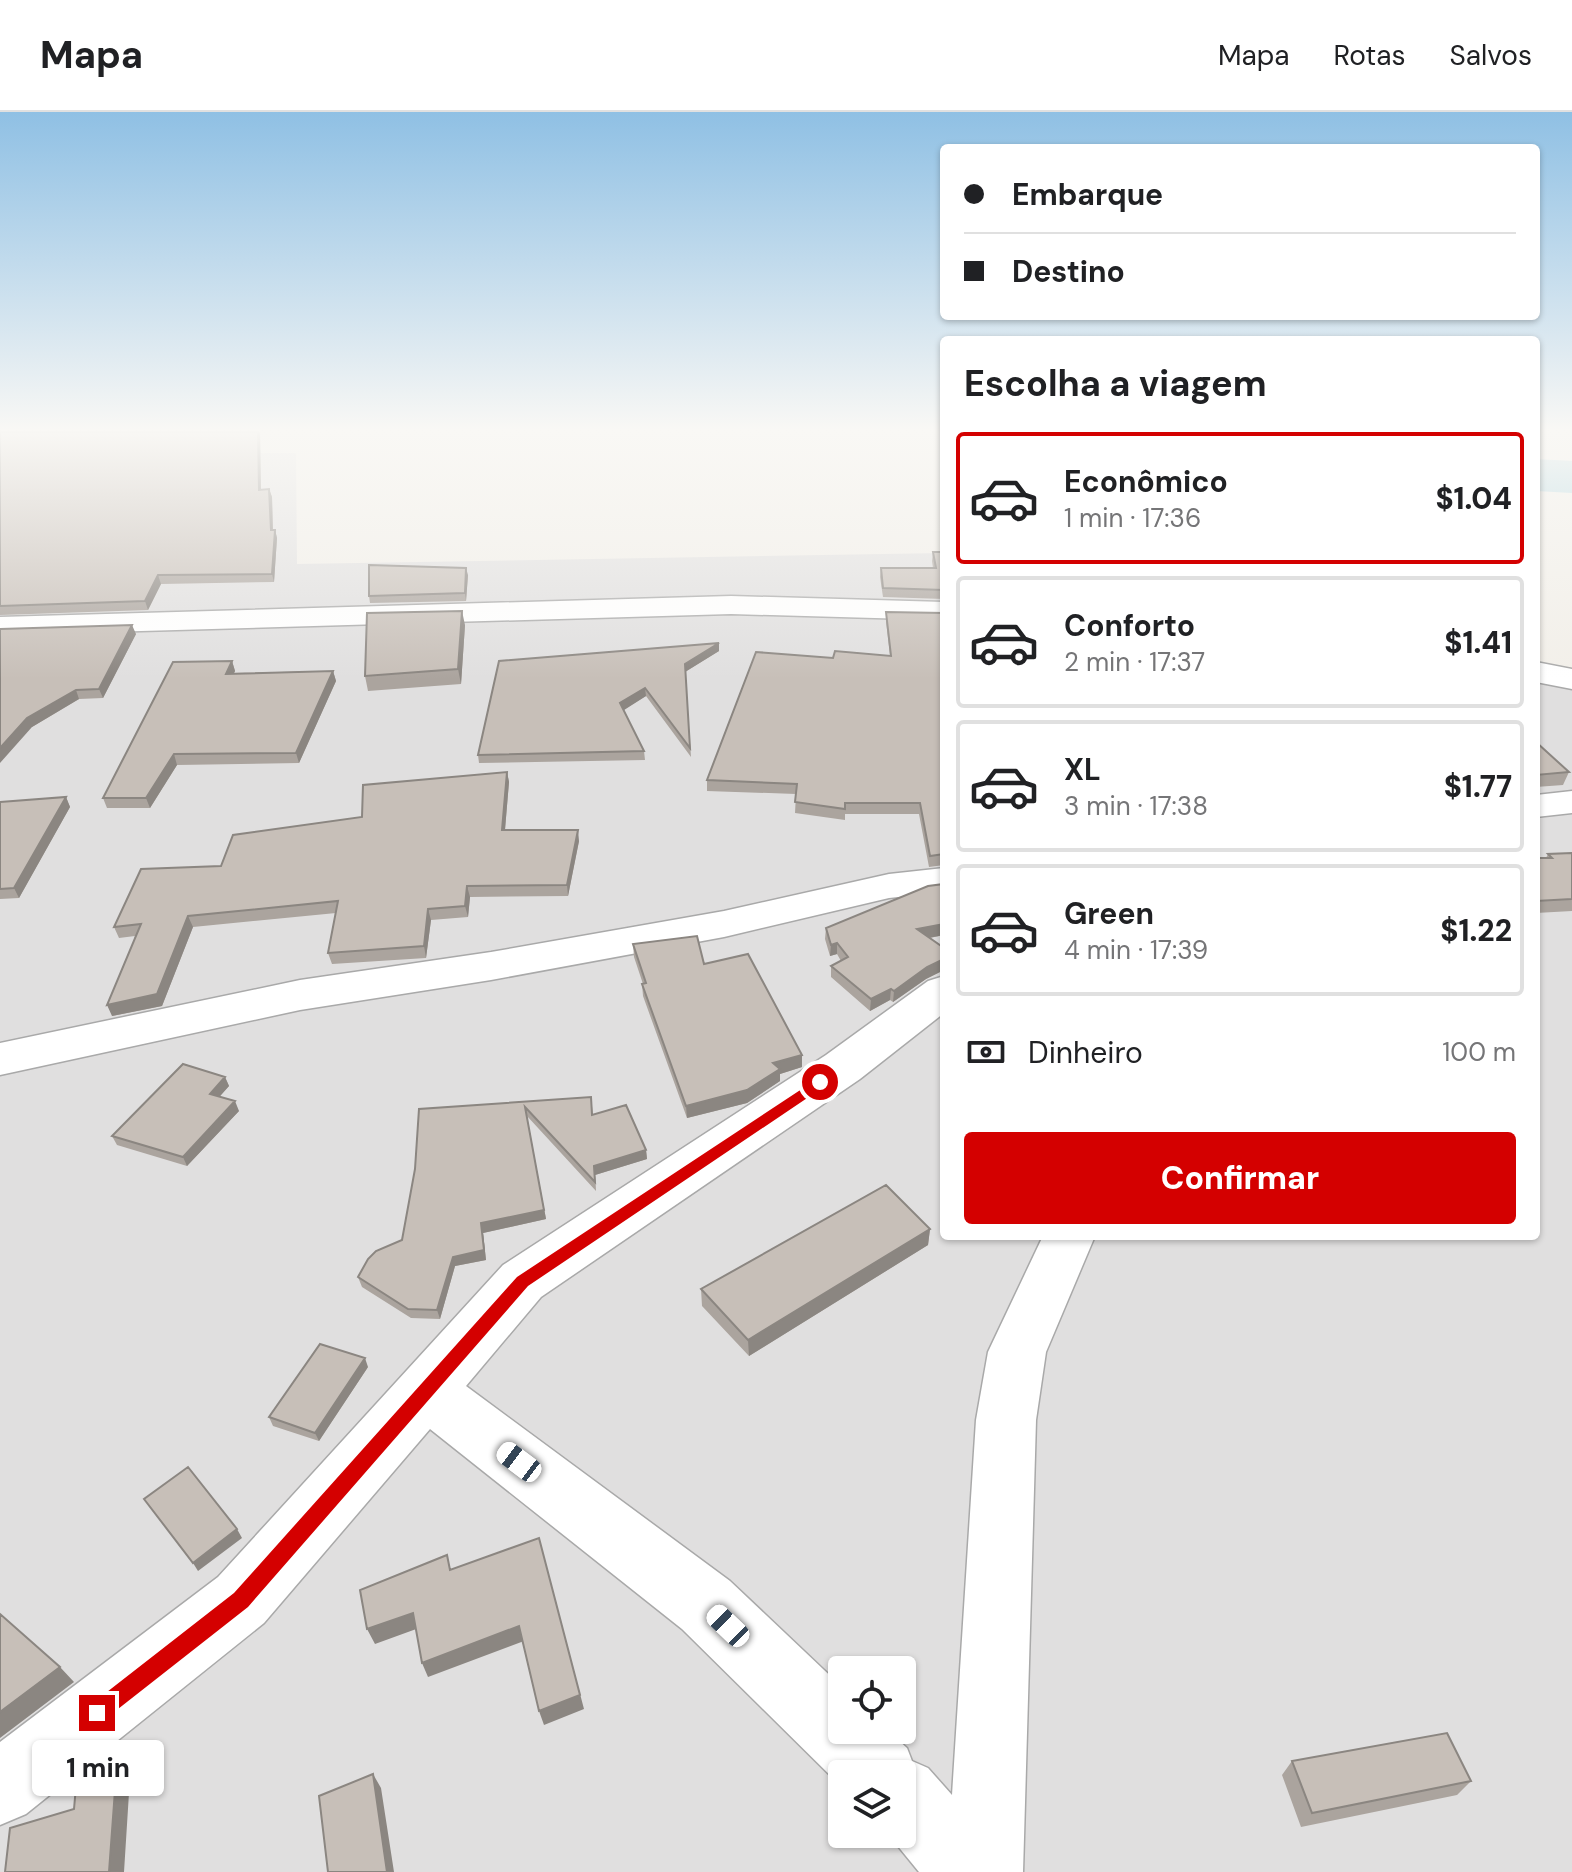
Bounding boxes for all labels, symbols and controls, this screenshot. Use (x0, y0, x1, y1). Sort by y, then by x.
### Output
text: Mapa (40, 30, 143, 80)
text: Mapa (1218, 37, 1289, 74)
text: Rotas (1333, 37, 1406, 74)
text: Salvos (1450, 37, 1532, 74)
text: Embarque (1012, 175, 1163, 214)
text: Destino (1012, 252, 1125, 291)
text: Escolha a viagem (964, 360, 1267, 407)
icon: car (968, 462, 1040, 534)
text: Econômico (1064, 462, 1228, 501)
text: $1.04 (1435, 479, 1512, 518)
text: 1 min · 17:36 (1064, 501, 1201, 535)
icon: car (968, 606, 1040, 678)
text: Conforto (1064, 606, 1195, 645)
text: $1.41 (1444, 623, 1512, 662)
text: 2 min · 17:37 (1064, 645, 1205, 679)
icon: car (968, 750, 1040, 822)
text: XL (1064, 750, 1101, 789)
text: $1.77 (1444, 767, 1512, 806)
text: 3 min · 17:38 (1064, 789, 1208, 823)
icon: car (968, 894, 1040, 966)
text: Green (1064, 894, 1154, 933)
text: $1.22 (1440, 911, 1512, 950)
text: 4 min · 17:39 (1064, 933, 1208, 967)
icon: cash (964, 1030, 1008, 1074)
text: Dinheiro (1028, 1033, 1143, 1072)
text: 100 m (1442, 1035, 1516, 1069)
route start (802, 1064, 838, 1100)
button: Confirmar (964, 1132, 1516, 1224)
car (493, 1438, 545, 1486)
car (702, 1601, 754, 1651)
map controls (828, 1656, 916, 1848)
button: locate (828, 1656, 916, 1744)
route end (79, 1695, 115, 1731)
callout: 1 min (31, 1741, 163, 1797)
text: 1 min (66, 1751, 130, 1785)
button: layers (828, 1760, 916, 1848)

